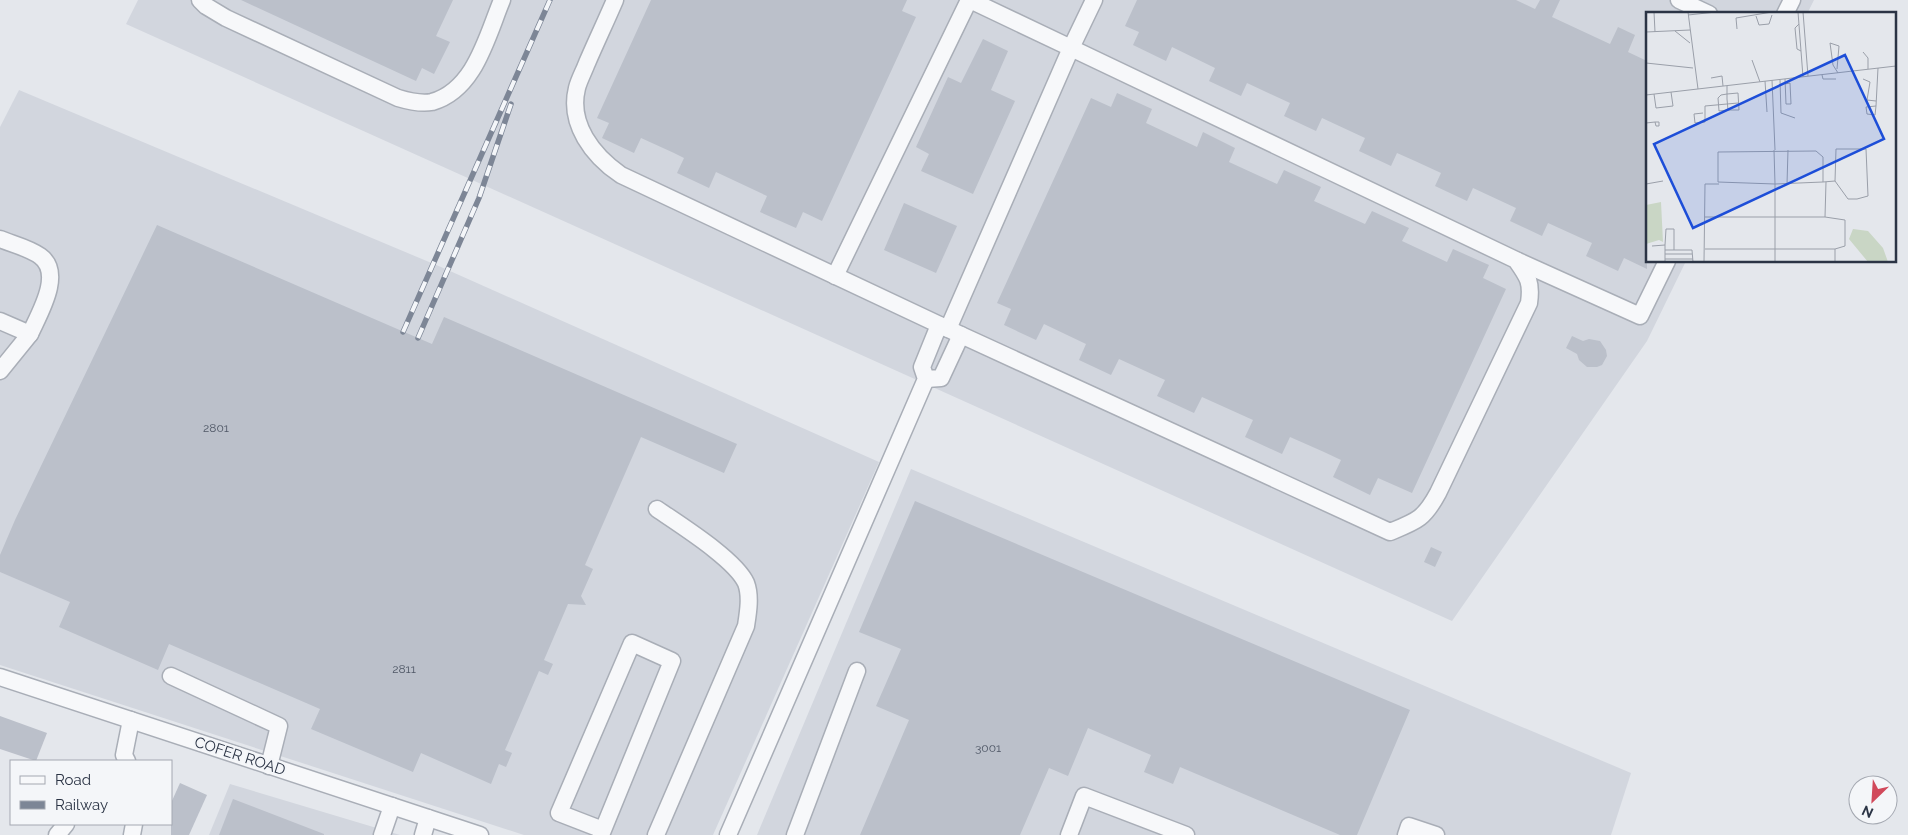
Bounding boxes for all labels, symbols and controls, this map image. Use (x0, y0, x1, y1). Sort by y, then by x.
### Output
inset map (1646, 12, 1896, 262)
house number: 2801 (203, 421, 229, 435)
house number: 2811 (392, 662, 416, 676)
street label: COFER ROAD (192, 733, 288, 779)
house number: 3001 (975, 741, 1001, 755)
legend (10, 760, 172, 825)
text: Road (55, 771, 91, 789)
north arrow (1848, 775, 1898, 825)
text: Railway (55, 796, 108, 814)
text: N (1859, 802, 1876, 821)

